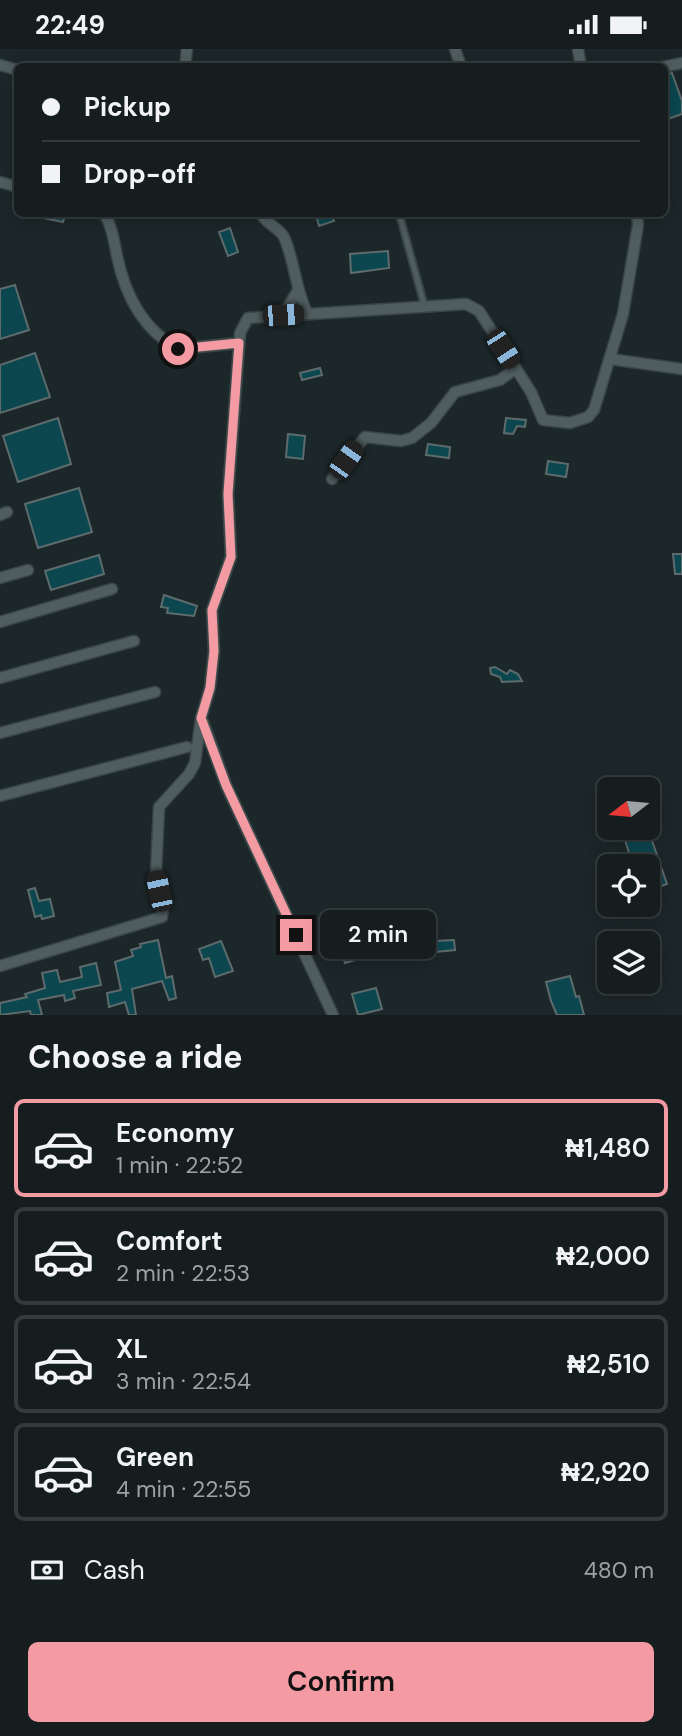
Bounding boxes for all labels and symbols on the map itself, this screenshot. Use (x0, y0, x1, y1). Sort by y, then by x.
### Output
car (262, 303, 305, 327)
car (483, 326, 524, 372)
route start (162, 333, 194, 365)
car (326, 437, 367, 483)
north arrow (597, 777, 660, 840)
car (145, 868, 174, 914)
callout: 2 min (320, 911, 436, 959)
route end (280, 919, 312, 951)

